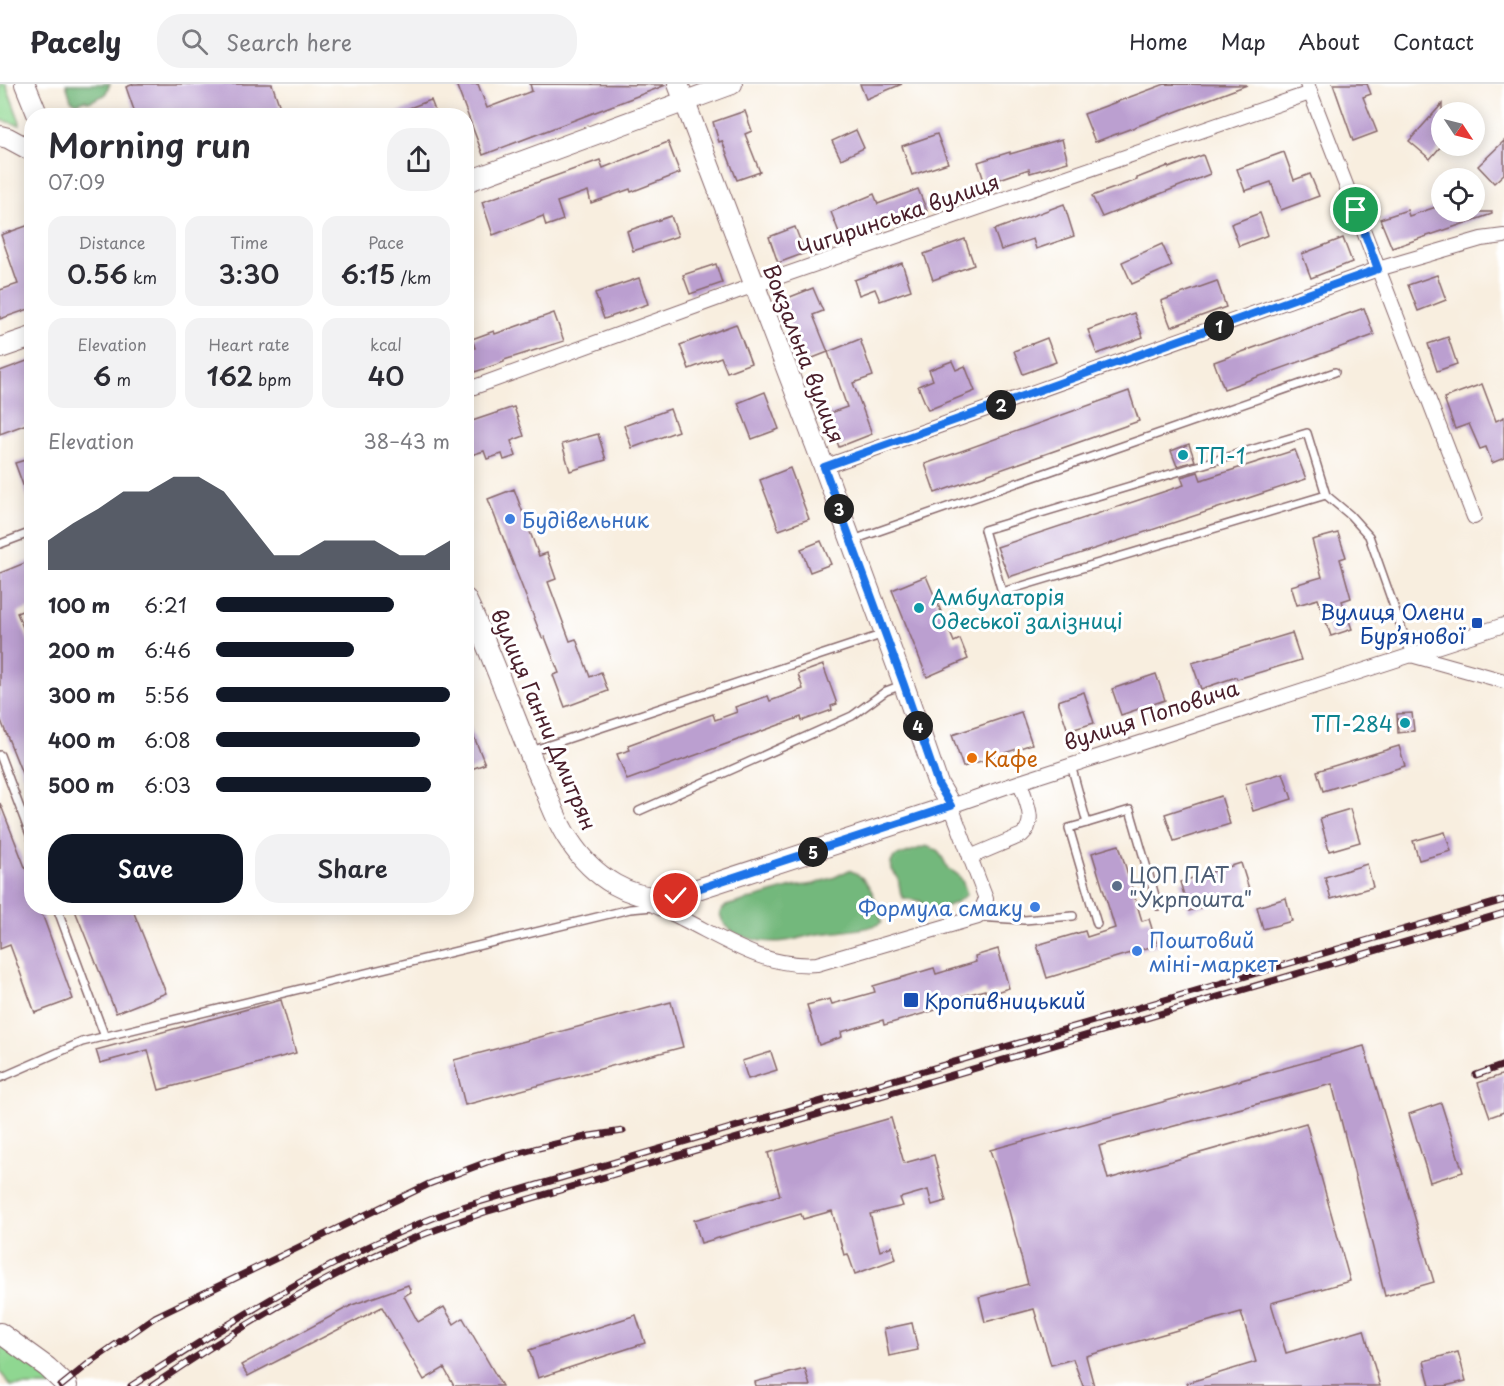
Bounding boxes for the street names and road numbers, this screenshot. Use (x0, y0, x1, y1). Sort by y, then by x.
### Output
street label: Чигиринська вулиця (793, 164, 1003, 264)
street label: Вокзальна вулиця (756, 259, 854, 447)
street label: вулиця Ганни Дмитрян (484, 603, 606, 835)
street label: вулиця Поповича (1059, 670, 1243, 757)

